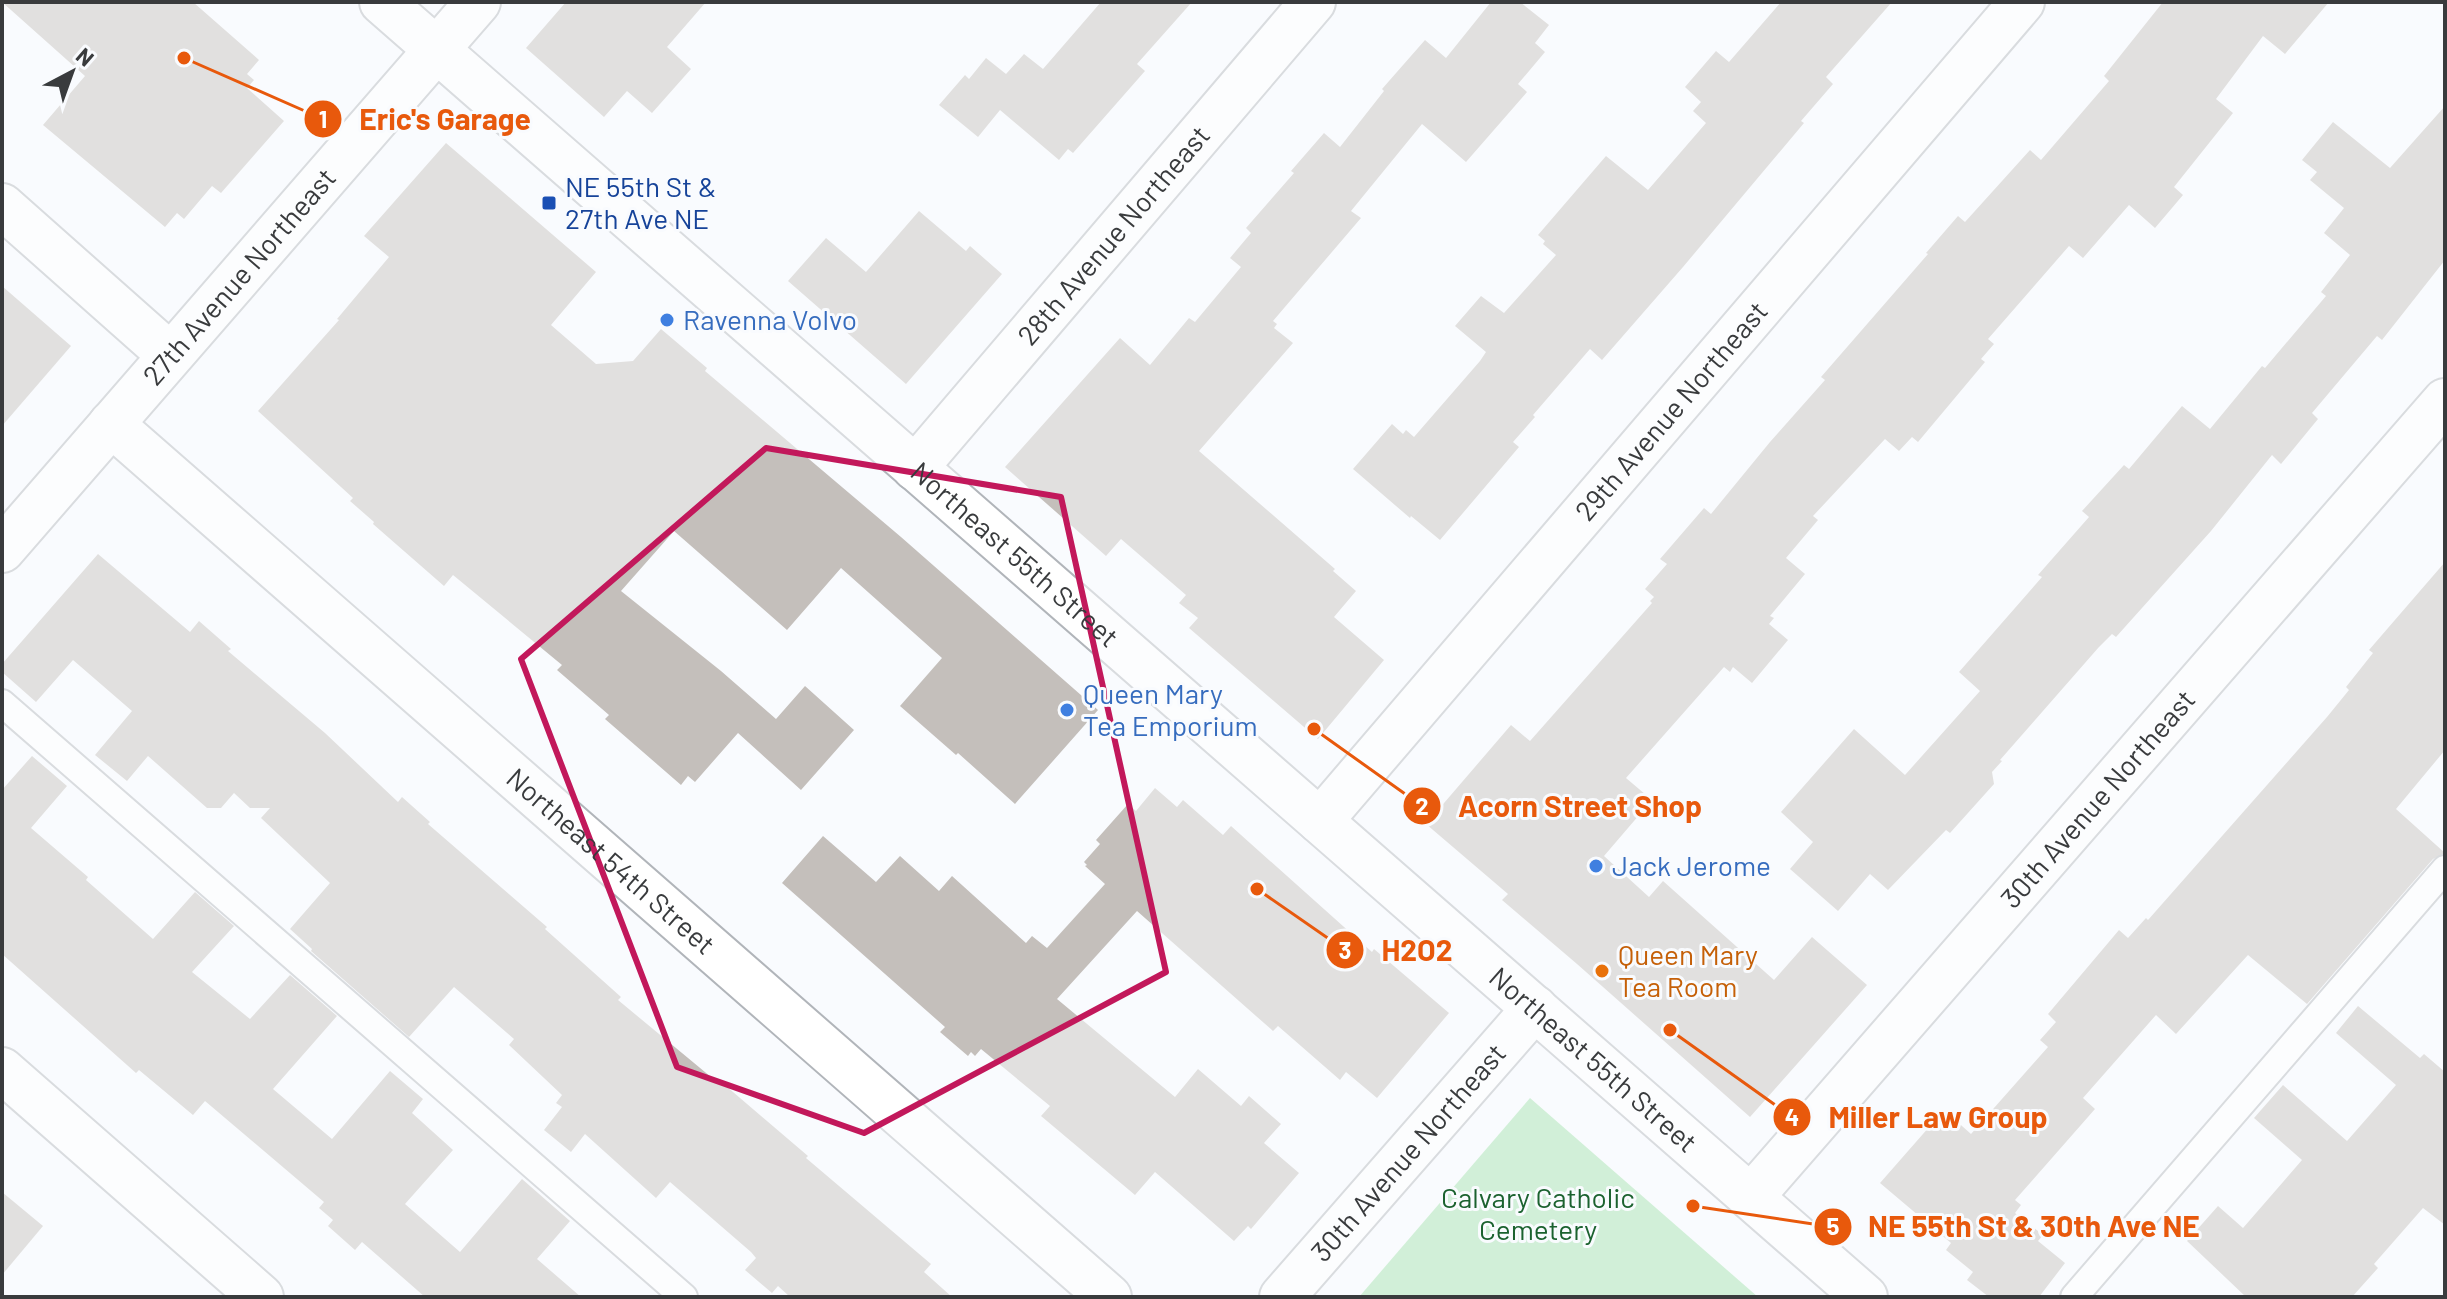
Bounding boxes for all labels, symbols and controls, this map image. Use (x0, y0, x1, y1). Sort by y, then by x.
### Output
north arrow (32, 32, 112, 112)
text: N (72, 42, 100, 71)
callout: Eric's Garage (303, 92, 547, 146)
text: Eric's Garage (359, 100, 531, 136)
text: 1 (319, 104, 327, 133)
street label: 28th Avenue Northeast (1010, 118, 1216, 351)
street label: 27th Avenue Northeast (135, 161, 342, 392)
place label: NE 55th St & 27th Ave NE (565, 169, 716, 235)
marker: NE 55th St & 27th Ave NE (540, 194, 558, 212)
street label: 29th Avenue Northeast (1567, 294, 1774, 527)
place label: Ravenna Volvo (683, 302, 857, 336)
marker: Ravenna Volvo (658, 311, 676, 329)
street label: Northeast 55th Street (905, 454, 1126, 654)
place label: Queen Mary Tea Emporium (1083, 676, 1258, 742)
street label: 30th Avenue Northeast (1993, 682, 2202, 914)
marker: Queen Mary Tea Emporium (1058, 701, 1076, 719)
street label: Northeast 54th Street (500, 760, 723, 961)
callout: Acorn Street Shop (1402, 779, 1718, 833)
text: Acorn Street Shop (1458, 787, 1702, 823)
text: 2 (1415, 791, 1429, 820)
place label: Jack Jerome (1612, 848, 1771, 882)
marker: Jack Jerome (1587, 857, 1605, 875)
callout: H2O2 (1325, 923, 1468, 977)
text: H2O2 (1381, 931, 1453, 967)
text: 3 (1339, 935, 1351, 964)
place label: Queen Mary Tea Room (1618, 937, 1758, 1003)
street label: Northeast 55th Street (1483, 959, 1705, 1159)
marker: Queen Mary Tea Room (1593, 962, 1611, 980)
street label: 30th Avenue Northeast (1303, 1036, 1512, 1268)
callout: Miller Law Group (1772, 1090, 2064, 1144)
text: Miller Law Group (1828, 1098, 2048, 1134)
text: 4 (1785, 1102, 1799, 1131)
park label: Calvary Catholic Cemetery (1441, 1180, 1635, 1246)
callout: NE 55th St & 30th Ave NE (1813, 1200, 2216, 1254)
text: NE 55th St & 30th Ave NE (1868, 1207, 2200, 1243)
text: 5 (1827, 1211, 1840, 1240)

